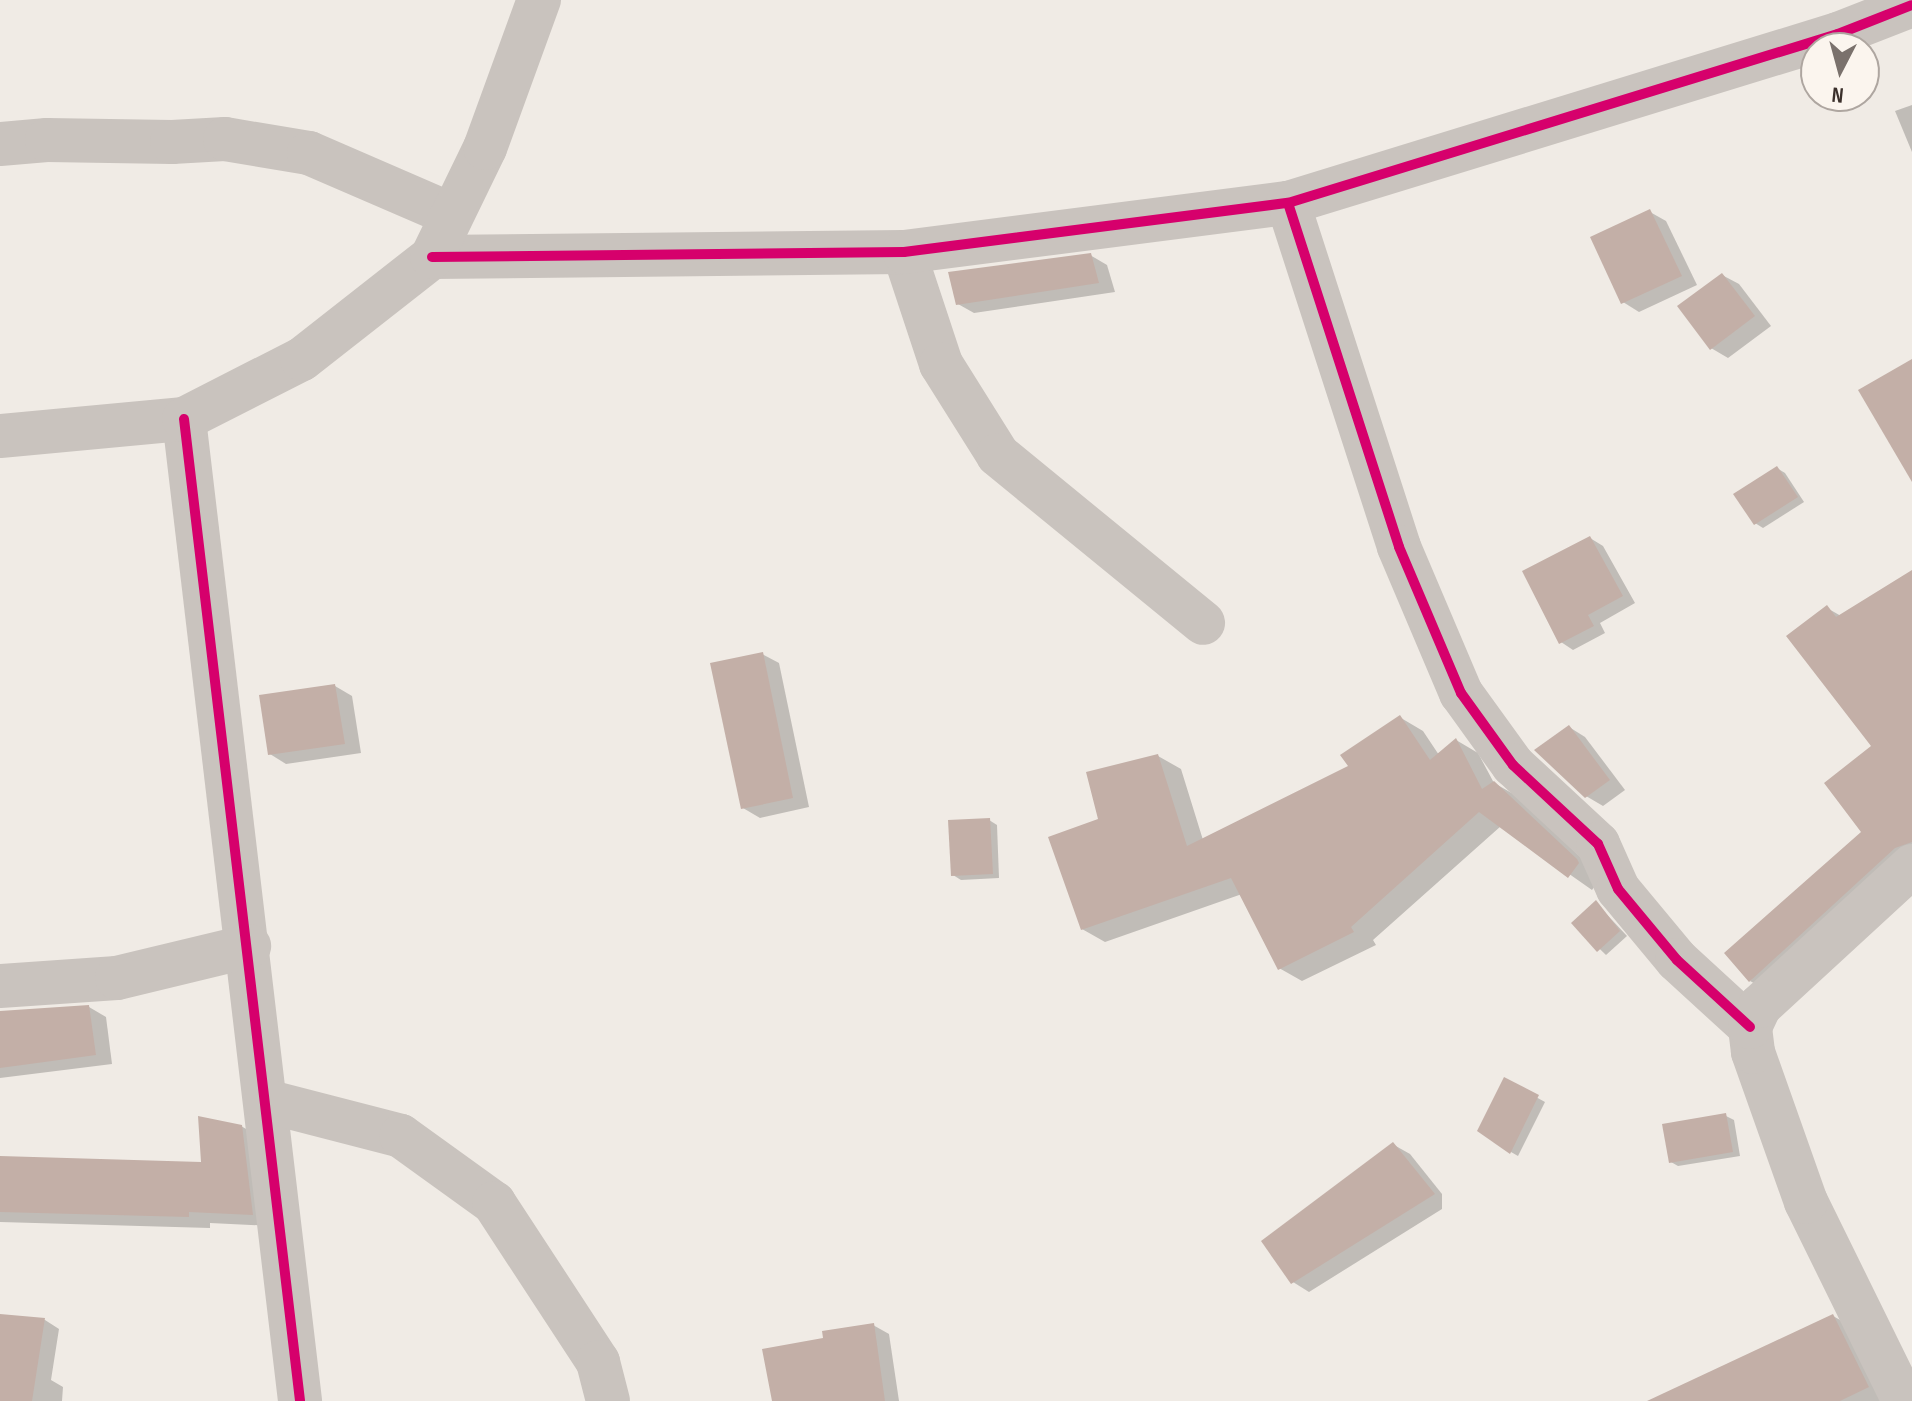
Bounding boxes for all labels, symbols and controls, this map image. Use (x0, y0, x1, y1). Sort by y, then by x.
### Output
north arrow (1800, 32, 1880, 112)
text: N (1830, 80, 1845, 108)

